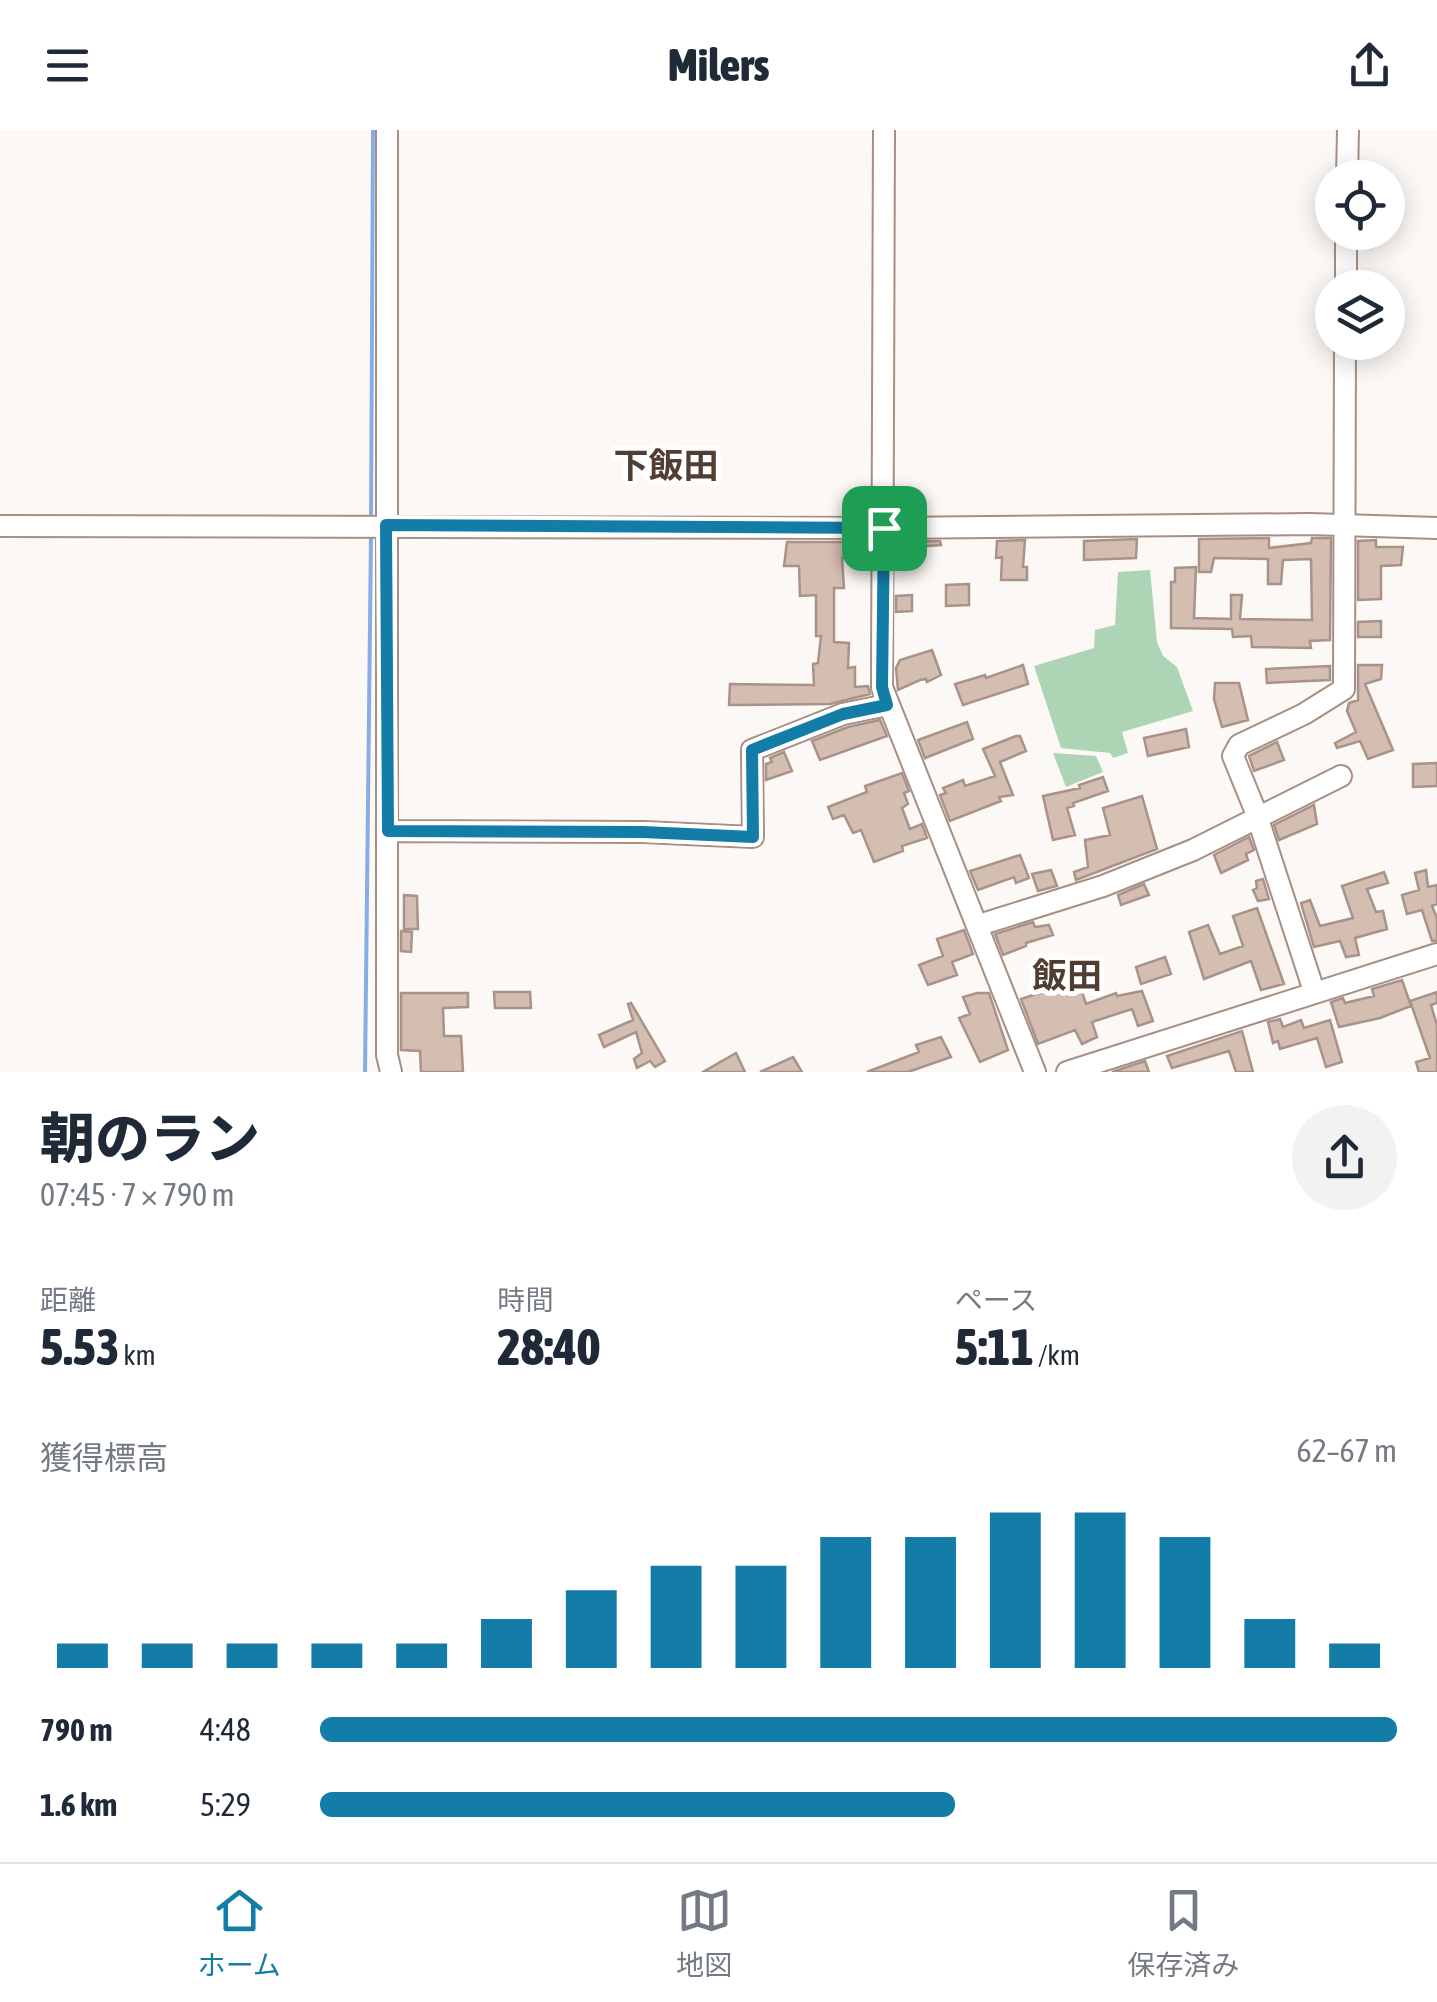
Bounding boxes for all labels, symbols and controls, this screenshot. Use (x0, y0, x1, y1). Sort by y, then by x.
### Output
icon: menu (40, 38, 95, 93)
icon: share (1342, 38, 1397, 93)
text: Milers (668, 39, 769, 91)
map controls (1315, 160, 1405, 360)
button: locate (1315, 160, 1405, 250)
button: layers (1315, 270, 1405, 360)
district label: 下飯田 (613, 445, 719, 485)
pin (842, 486, 927, 571)
icon: arrive (857, 501, 912, 556)
district label: 飯田 (1032, 955, 1102, 995)
button: share (1292, 1105, 1397, 1210)
text: 朝のラン (40, 1107, 260, 1170)
text: 07:45 · 7 × 790 m (40, 1176, 234, 1213)
text: 距離 (40, 1284, 96, 1316)
text: 時間 (497, 1284, 553, 1316)
text: ペース (955, 1284, 1037, 1316)
text: 5.53 (40, 1318, 119, 1376)
text: 28:40 (497, 1318, 600, 1376)
text: 5:11 (955, 1318, 1034, 1376)
text: km (119, 1339, 156, 1371)
text: /km (1034, 1339, 1080, 1371)
text: 62–67 m (1297, 1432, 1397, 1469)
text: 獲得標高 (40, 1439, 168, 1476)
text: 790 m (40, 1711, 113, 1748)
text: 4:48 (200, 1711, 251, 1748)
text: 1.6 km (40, 1786, 117, 1823)
text: 5:29 (200, 1786, 251, 1823)
tab: ホーム (198, 1883, 281, 1983)
tab: 地図 (676, 1883, 732, 1983)
tab: 保存済み (1127, 1883, 1239, 1983)

